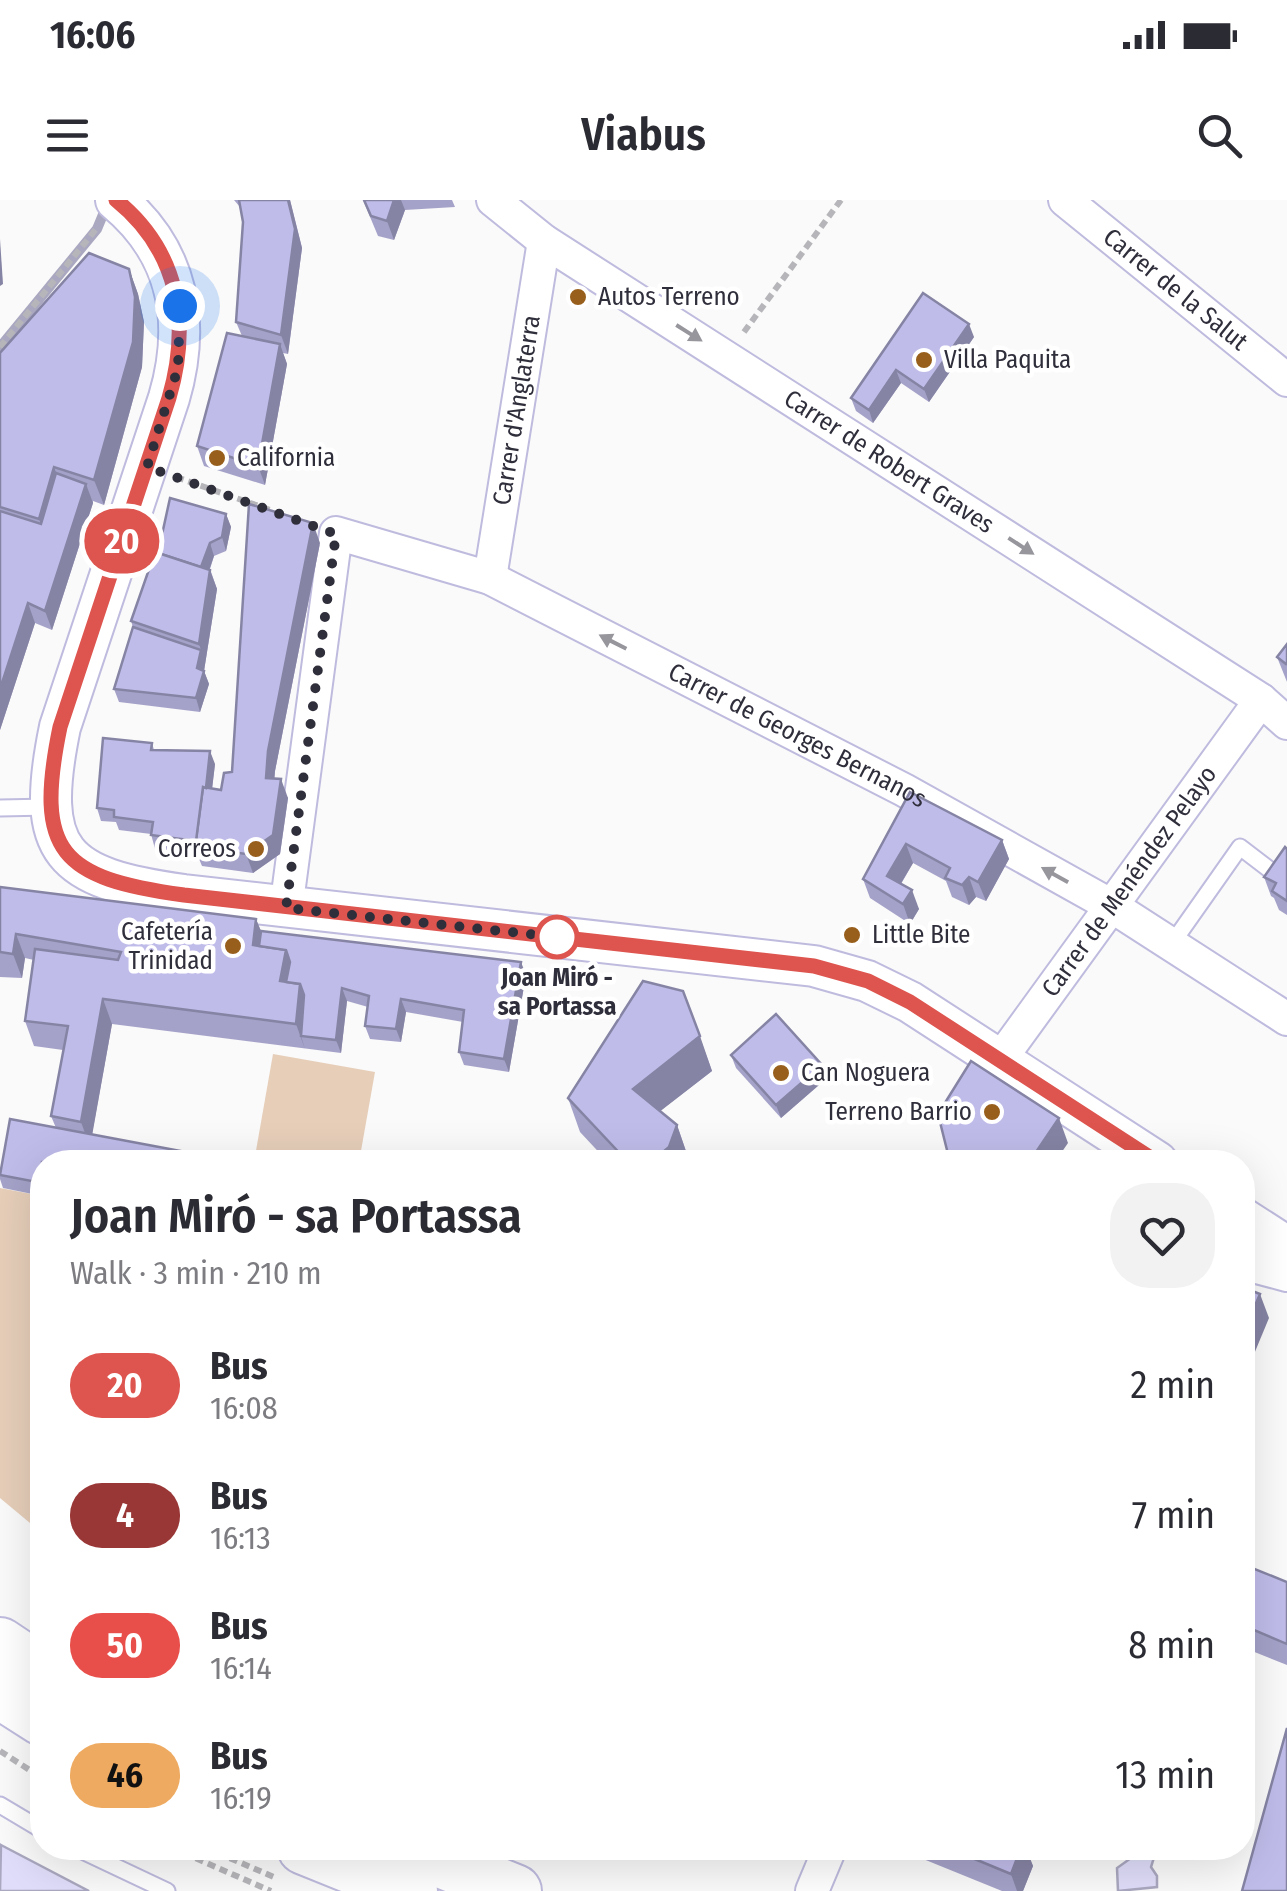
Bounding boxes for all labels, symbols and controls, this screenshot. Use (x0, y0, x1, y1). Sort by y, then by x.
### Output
text: 16:06 (50, 12, 135, 58)
icon: menu (40, 108, 95, 163)
text: Viabus (581, 108, 706, 162)
icon: search (1192, 108, 1247, 163)
street label: Carrer de la Salut (1097, 222, 1254, 357)
your location (155, 281, 205, 331)
place label: Autos Terreno (598, 282, 740, 312)
marker: Autos Terreno (567, 286, 589, 308)
street label: Carrer d'Anglaterra (487, 313, 547, 507)
one-way arrow (675, 323, 702, 342)
place label: Villa Paquita (944, 345, 1071, 375)
marker: Villa Paquita (913, 349, 935, 371)
street label: Carrer de Robert Graves (778, 384, 999, 540)
place label: California (237, 443, 335, 473)
marker: California (206, 447, 228, 469)
line badge: 20 (77, 508, 167, 574)
text: 20 (104, 520, 140, 562)
one-way arrow (1007, 537, 1035, 555)
one-way arrow (599, 634, 628, 651)
street label: Carrer de Georges Bernanos (663, 657, 931, 814)
street label: Carrer de Menéndez Pelayo (1036, 760, 1223, 1002)
place label: Correos (158, 834, 236, 864)
marker: Correos (245, 838, 267, 860)
one-way arrow (1041, 867, 1070, 884)
marker: Joan Miró - sa Portassa (536, 916, 578, 958)
place label: Cafetería Trinidad (121, 917, 213, 976)
place label: Little Bite (872, 920, 970, 950)
marker: Little Bite (841, 924, 863, 946)
marker: Cafetería Trinidad (222, 935, 244, 957)
place label: Joan Miró - sa Portassa (498, 963, 616, 1022)
place label: Can Noguera (801, 1058, 930, 1088)
marker: Can Noguera (770, 1062, 792, 1084)
place label: Terreno Barrio (825, 1097, 972, 1127)
marker: Terreno Barrio (981, 1101, 1003, 1123)
button: heart (1110, 1183, 1215, 1288)
text: Joan Miró - sa Portassa (70, 1187, 522, 1245)
text: Walk · 3 min · 210 m (70, 1254, 322, 1292)
text: Bus (210, 1343, 268, 1389)
text: 2 min (1130, 1362, 1215, 1408)
text: 20 (107, 1364, 143, 1406)
text: 16:08 (210, 1389, 278, 1427)
text: Bus (210, 1473, 268, 1519)
text: 7 min (1132, 1492, 1215, 1538)
text: 4 (116, 1494, 134, 1536)
text: 16:13 (210, 1519, 271, 1557)
text: Bus (210, 1603, 268, 1649)
text: 8 min (1128, 1622, 1215, 1668)
text: 50 (107, 1624, 143, 1666)
text: 16:14 (210, 1649, 272, 1687)
text: Bus (210, 1733, 268, 1779)
text: 13 min (1115, 1752, 1215, 1798)
text: 46 (107, 1754, 143, 1796)
text: 16:19 (210, 1779, 272, 1817)

